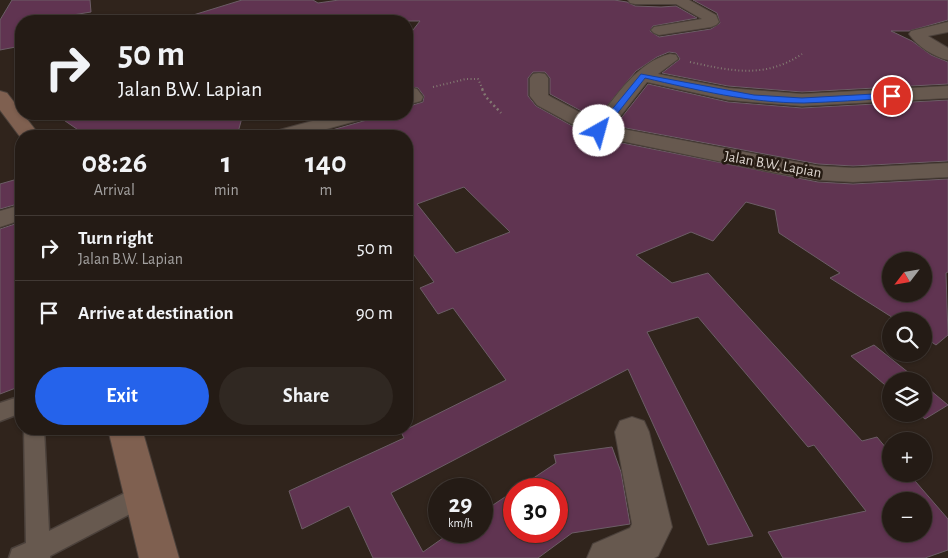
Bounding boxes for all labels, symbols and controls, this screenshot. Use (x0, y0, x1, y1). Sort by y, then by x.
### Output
icon: right (35, 35, 100, 100)
text: 50 m (118, 37, 185, 72)
pin (871, 75, 913, 117)
text: Jalan B.W. Lapian (118, 78, 262, 100)
icon: arrive (878, 82, 906, 110)
position arrow (572, 104, 624, 156)
text: 08:26 (81, 148, 147, 178)
text: 1 (221, 148, 232, 178)
text: 140 (305, 148, 347, 178)
street label: Jalan B.W. Lapian (723, 149, 823, 180)
text: Arrival (94, 182, 135, 198)
text: min (214, 182, 239, 198)
text: m (319, 182, 332, 198)
text: Turn right (78, 229, 153, 248)
icon: right (35, 234, 63, 262)
text: 50 m (357, 239, 393, 258)
text: Jalan B.W. Lapian (78, 251, 183, 267)
north arrow (882, 252, 932, 302)
map controls (882, 252, 932, 542)
icon: arrive (35, 299, 63, 327)
text: Arrive at destination (78, 304, 234, 323)
text: 90 m (356, 304, 393, 323)
button: search (882, 312, 932, 362)
button: Exit (35, 367, 209, 425)
button: Share (219, 367, 393, 425)
button: layers (882, 372, 932, 422)
button: + (882, 432, 932, 482)
speed limit sign: 30 (503, 478, 568, 543)
text: 29 (449, 492, 472, 517)
button: − (882, 492, 932, 542)
text: km/h (448, 517, 473, 529)

